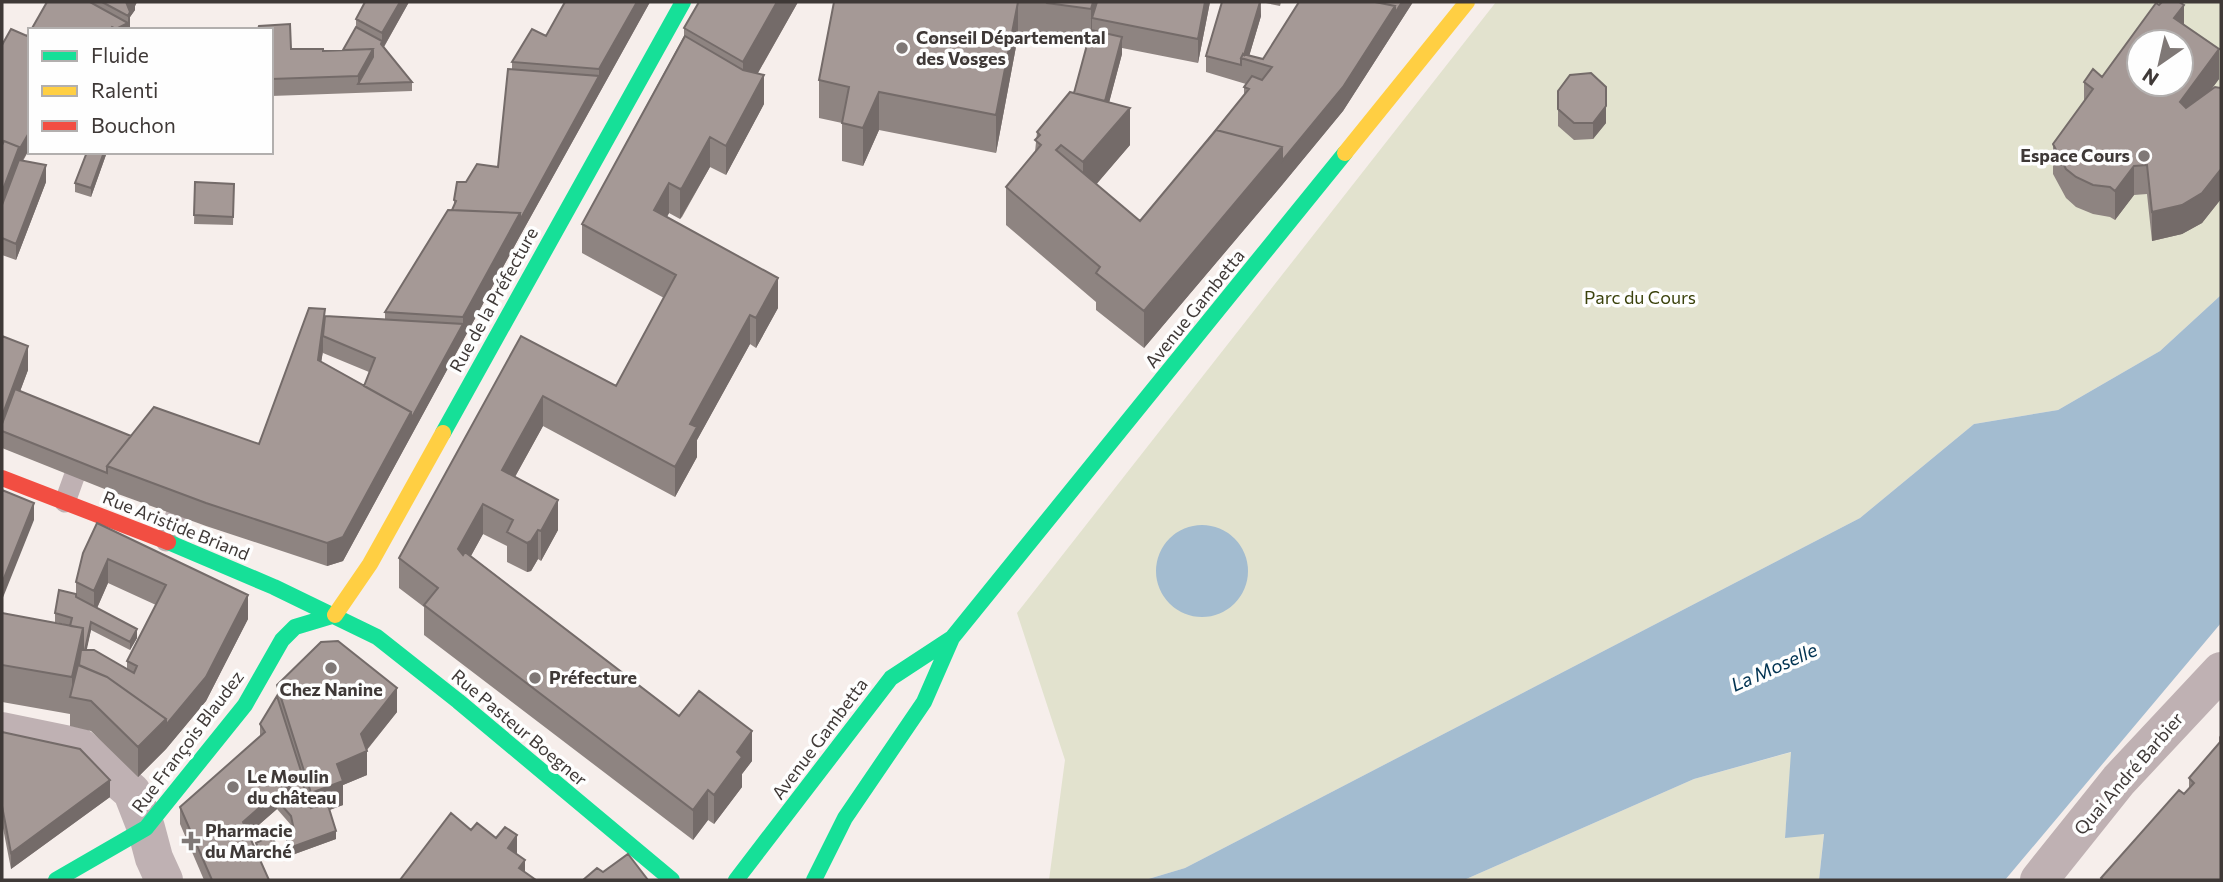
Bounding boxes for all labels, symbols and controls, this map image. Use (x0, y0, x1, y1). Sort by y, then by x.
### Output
place label: Conseil Départemental des Vosges (916, 26, 1106, 69)
legend (28, 28, 273, 154)
north arrow (2125, 28, 2195, 98)
marker: Conseil Départemental des Vosges (894, 40, 910, 56)
text: Fluide (91, 42, 149, 67)
text: N (2138, 64, 2163, 91)
text: Ralenti (91, 77, 158, 102)
text: Bouchon (91, 112, 176, 137)
place label: Espace Cours (2020, 144, 2130, 166)
marker: Espace Cours (2136, 148, 2152, 164)
street label: Rue de la Préfecture (444, 223, 542, 376)
street label: Avenue Gambetta (1140, 245, 1249, 372)
park label: Parc du Cours (1584, 286, 1696, 308)
street label: Rue Aristide Briand (100, 486, 253, 565)
water label: La Moselle (1727, 637, 1821, 696)
marker: Chez Nanine (323, 660, 339, 676)
street label: Rue Pasteur Boegner (448, 664, 592, 790)
street label: Rue François Blaudez (127, 666, 248, 817)
place label: Préfecture (549, 666, 637, 688)
marker: Préfecture (527, 670, 543, 686)
street label: Avenue Gambetta (766, 673, 872, 803)
place label: Chez Nanine (279, 678, 383, 700)
street label: Quai André Barbier (2069, 707, 2188, 839)
place label: Le Moulin du château (247, 765, 337, 808)
marker: Le Moulin du château (225, 779, 241, 795)
place label: Pharmacie du Marché (205, 819, 292, 862)
marker: Pharmacie du Marché (183, 833, 199, 849)

